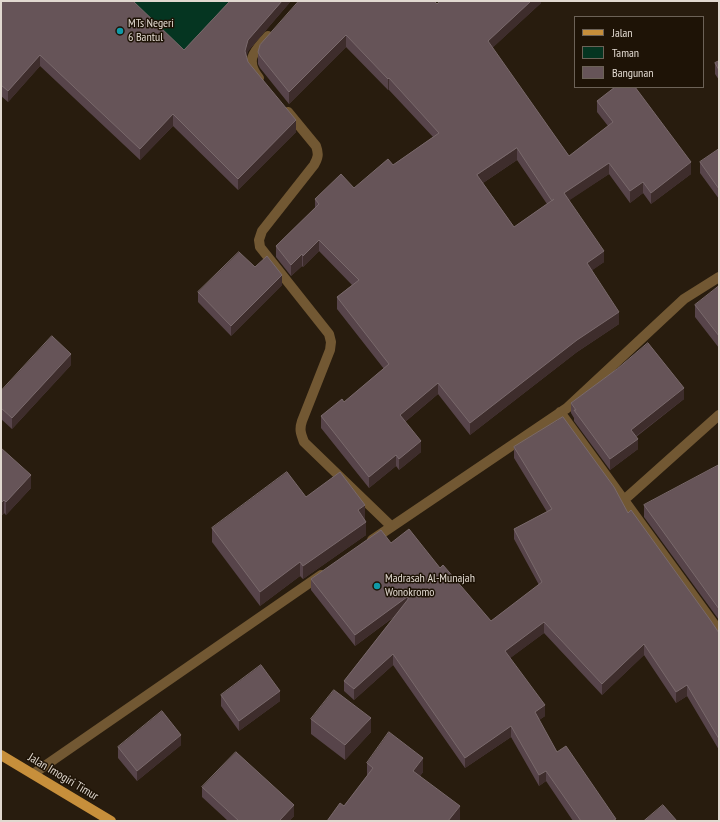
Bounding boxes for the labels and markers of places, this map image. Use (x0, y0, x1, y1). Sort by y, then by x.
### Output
place label: MTs Negeri 6 Bantul (128, 17, 174, 45)
marker: MTs Negeri 6 Bantul (115, 26, 125, 36)
place label: Madrasah Al-Munajah Wonokromo (385, 572, 475, 600)
marker: Madrasah Al-Munajah Wonokromo (372, 581, 382, 591)

